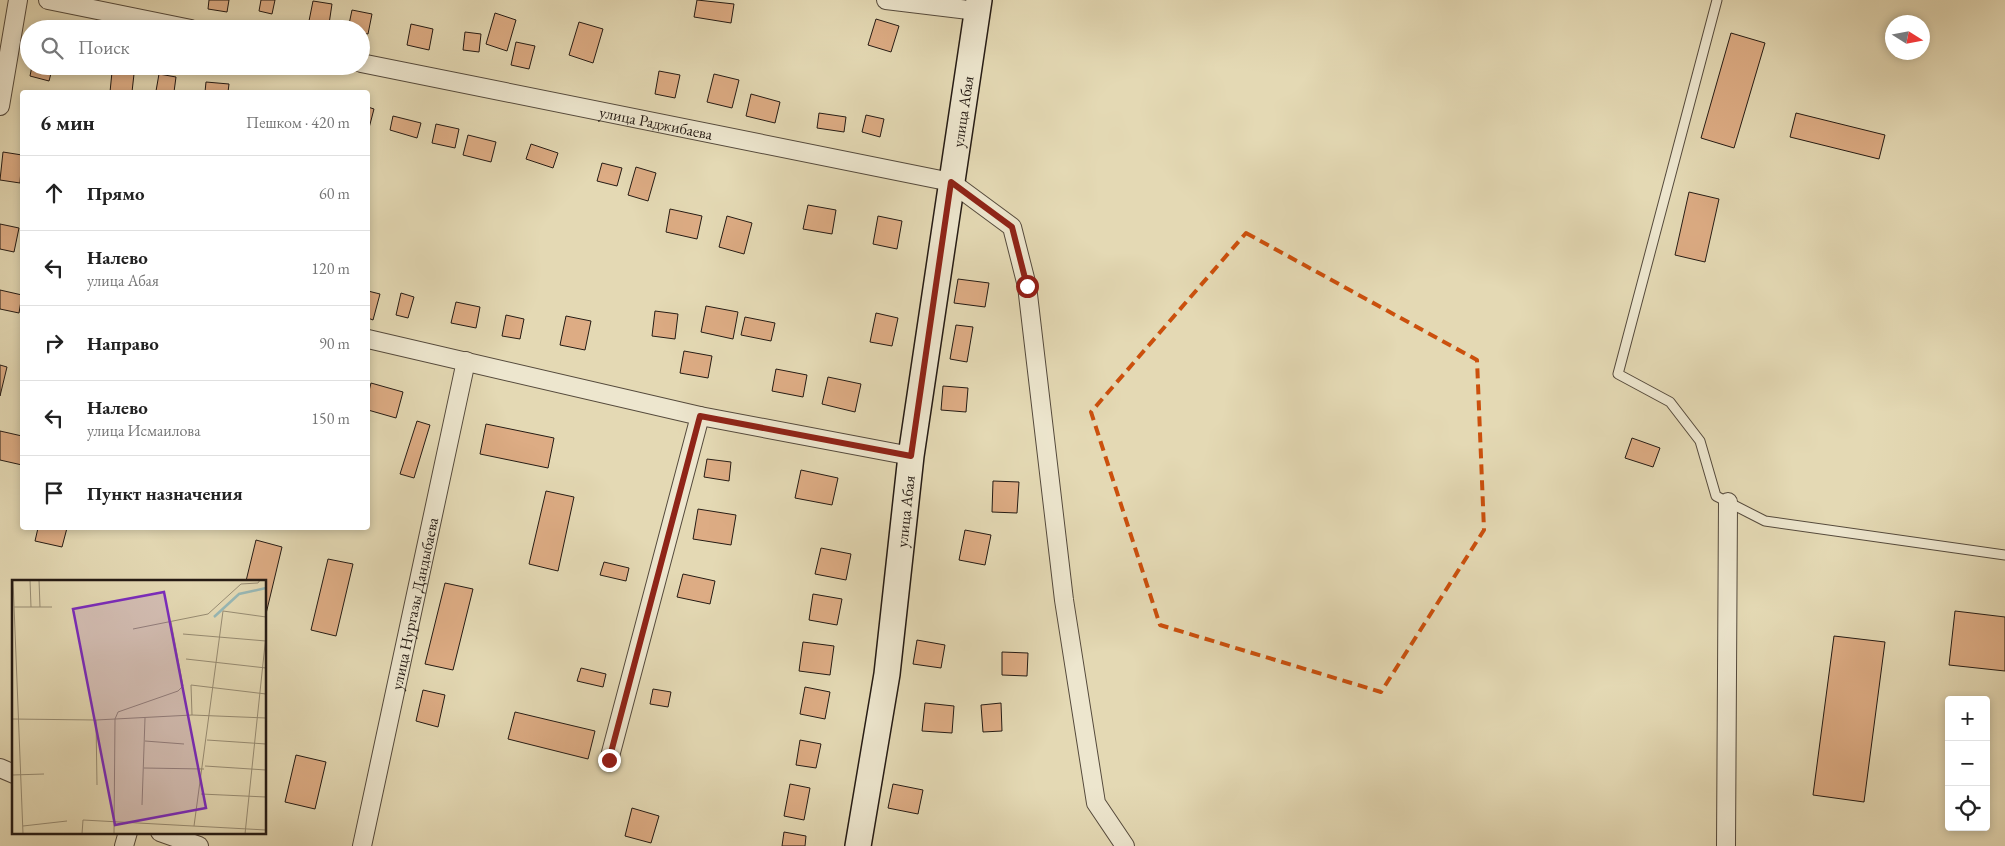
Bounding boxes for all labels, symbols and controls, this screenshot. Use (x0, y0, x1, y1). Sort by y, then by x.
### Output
north arrow (1885, 15, 1930, 60)
search box (20, 20, 370, 75)
icon: search (38, 34, 66, 62)
text: Поиск (78, 35, 130, 60)
street label: улица Абая (947, 74, 979, 149)
street label: улица Раджибаева (597, 101, 715, 145)
text: 6 мин (40, 109, 95, 136)
text: Пешком · 420 m (246, 112, 350, 133)
icon: ahead (40, 179, 68, 207)
text: Прямо (87, 181, 145, 206)
text: 60 m (319, 183, 350, 204)
text: Налево (87, 245, 148, 270)
icon: left (40, 254, 68, 282)
text: 120 m (311, 258, 350, 279)
text: улица Абая (87, 270, 159, 291)
route start (1016, 275, 1039, 298)
icon: right (40, 329, 68, 357)
text: Направо (87, 331, 159, 356)
text: 90 m (319, 333, 350, 354)
text: Налево (87, 395, 148, 420)
icon: left (40, 404, 68, 432)
text: 150 m (311, 408, 350, 429)
text: улица Исмаилова (87, 420, 201, 441)
street label: улица Абая (891, 474, 920, 548)
icon: arrive (40, 479, 68, 507)
text: Пункт назначения (87, 481, 243, 506)
street label: улица Нургазы Дандыбаева (386, 515, 443, 692)
inset map (12, 580, 266, 834)
map controls (1945, 696, 1990, 831)
button: + (1945, 696, 1990, 741)
button: − (1945, 741, 1990, 786)
route end (598, 749, 621, 772)
button: locate (1945, 786, 1990, 831)

